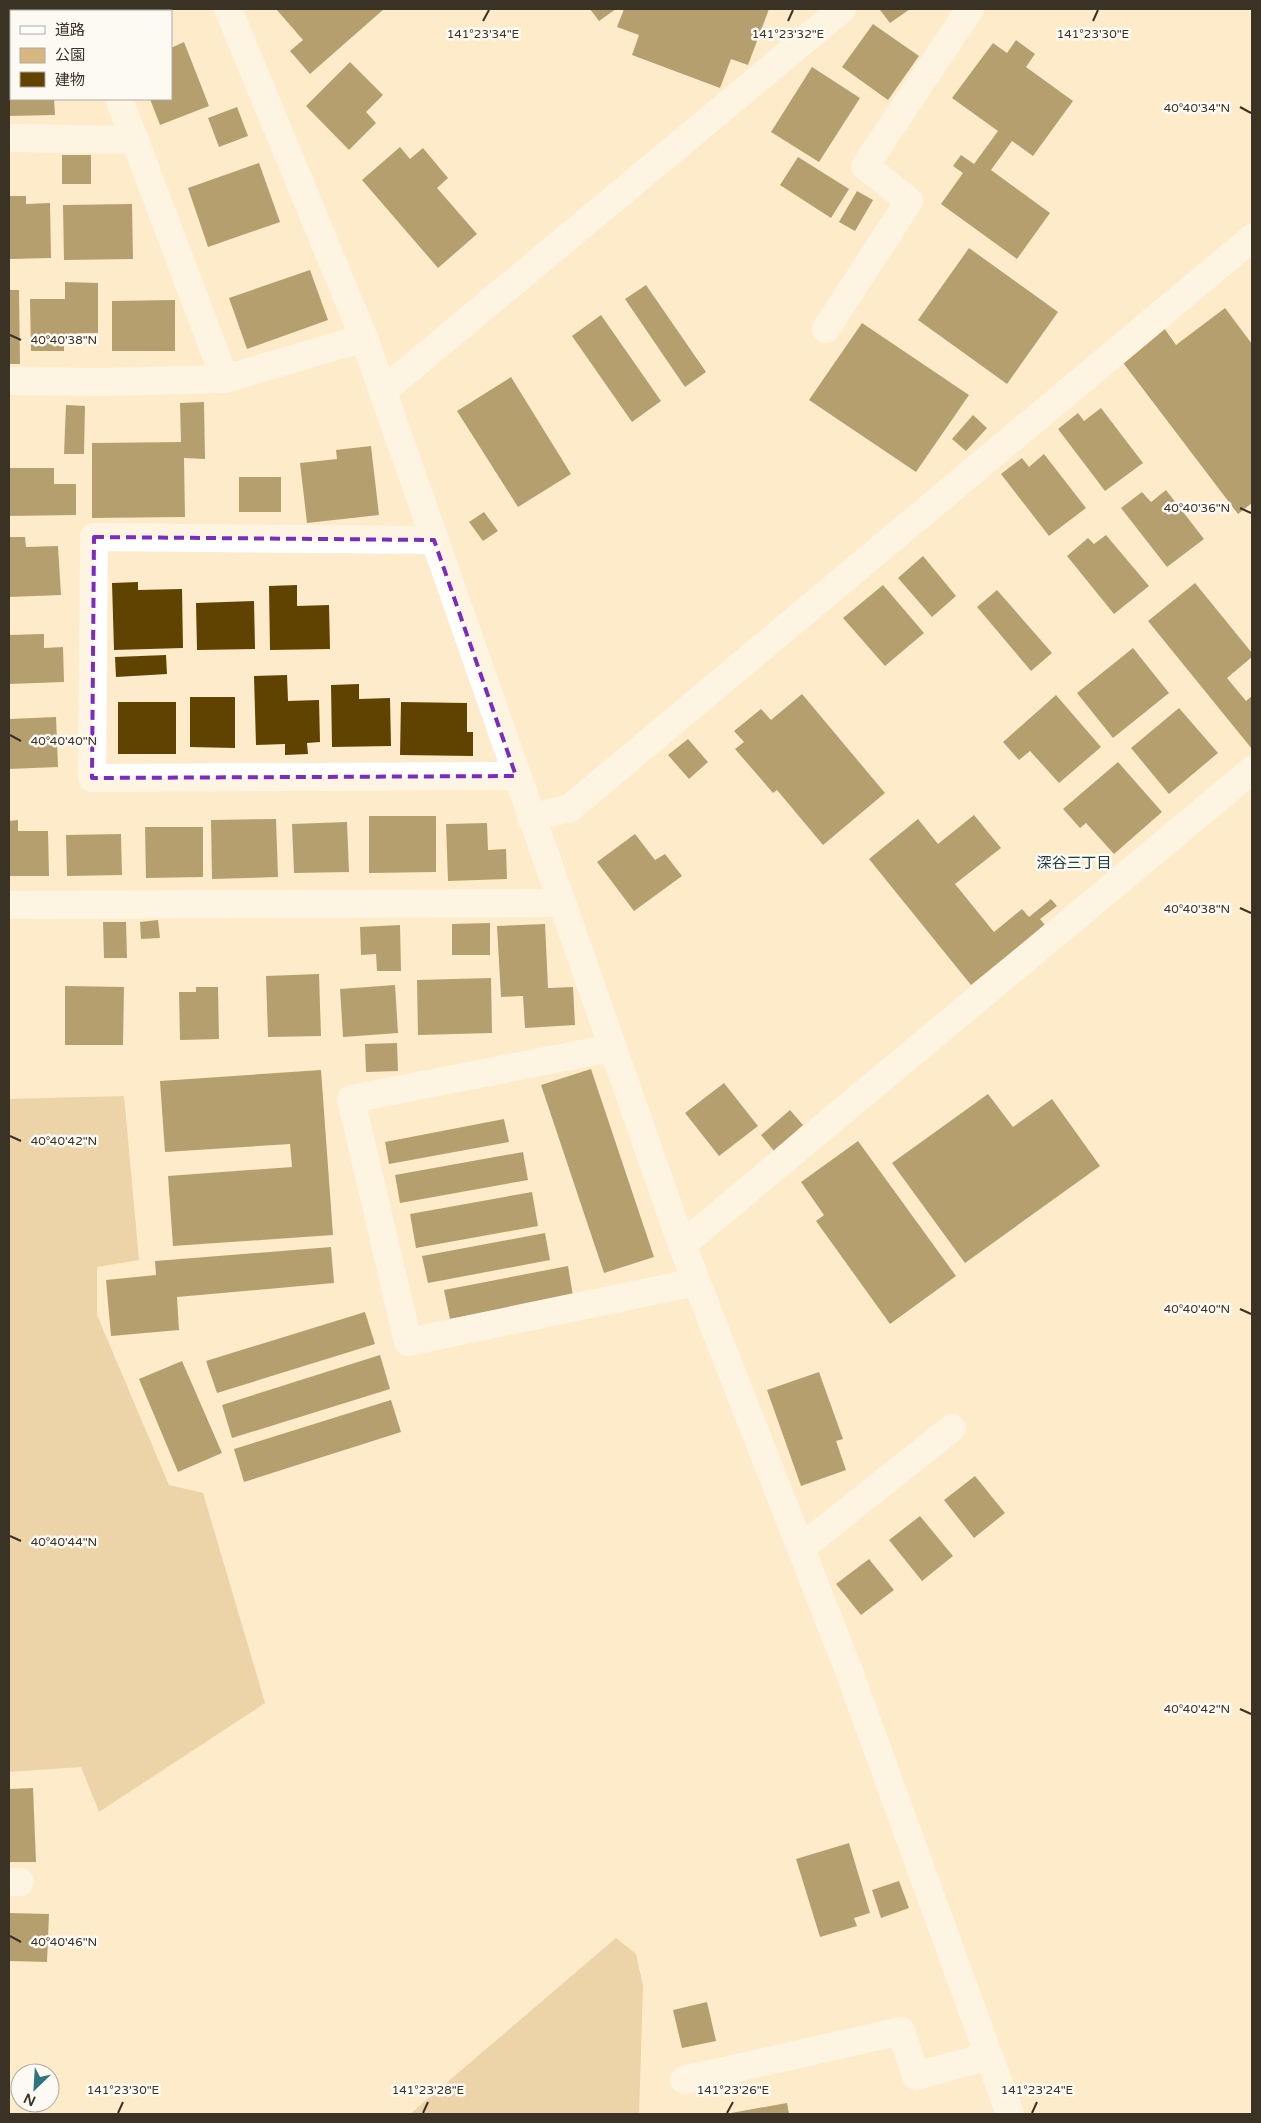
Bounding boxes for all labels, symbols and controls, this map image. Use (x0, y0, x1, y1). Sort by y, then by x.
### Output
legend (10, 10, 172, 100)
text: 道路 (55, 21, 85, 39)
text: 141°23'34"E (447, 27, 520, 41)
text: 141°23'32"E (752, 27, 825, 41)
text: 141°23'30"E (1057, 27, 1130, 41)
text: 公園 (55, 46, 85, 64)
text: 建物 (55, 71, 85, 89)
text: 40°40'34"N (1164, 101, 1230, 115)
text: 40°40'38"N (31, 333, 97, 347)
text: 40°40'36"N (1164, 501, 1230, 515)
text: 40°40'40"N (31, 734, 97, 748)
district label: 深谷三丁目 (1036, 854, 1112, 872)
text: 40°40'38"N (1164, 902, 1230, 916)
text: 40°40'42"N (31, 1134, 97, 1148)
text: 40°40'40"N (1164, 1302, 1230, 1316)
text: 40°40'44"N (31, 1535, 97, 1549)
text: 40°40'42"N (1164, 1702, 1230, 1716)
text: 40°40'46"N (31, 1935, 97, 1949)
north arrow (10, 2063, 60, 2113)
text: 141°23'30"E (87, 2083, 160, 2097)
text: 141°23'28"E (392, 2083, 465, 2097)
text: 141°23'26"E (697, 2083, 770, 2097)
text: 141°23'24"E (1001, 2083, 1074, 2097)
text: N (21, 2089, 38, 2109)

